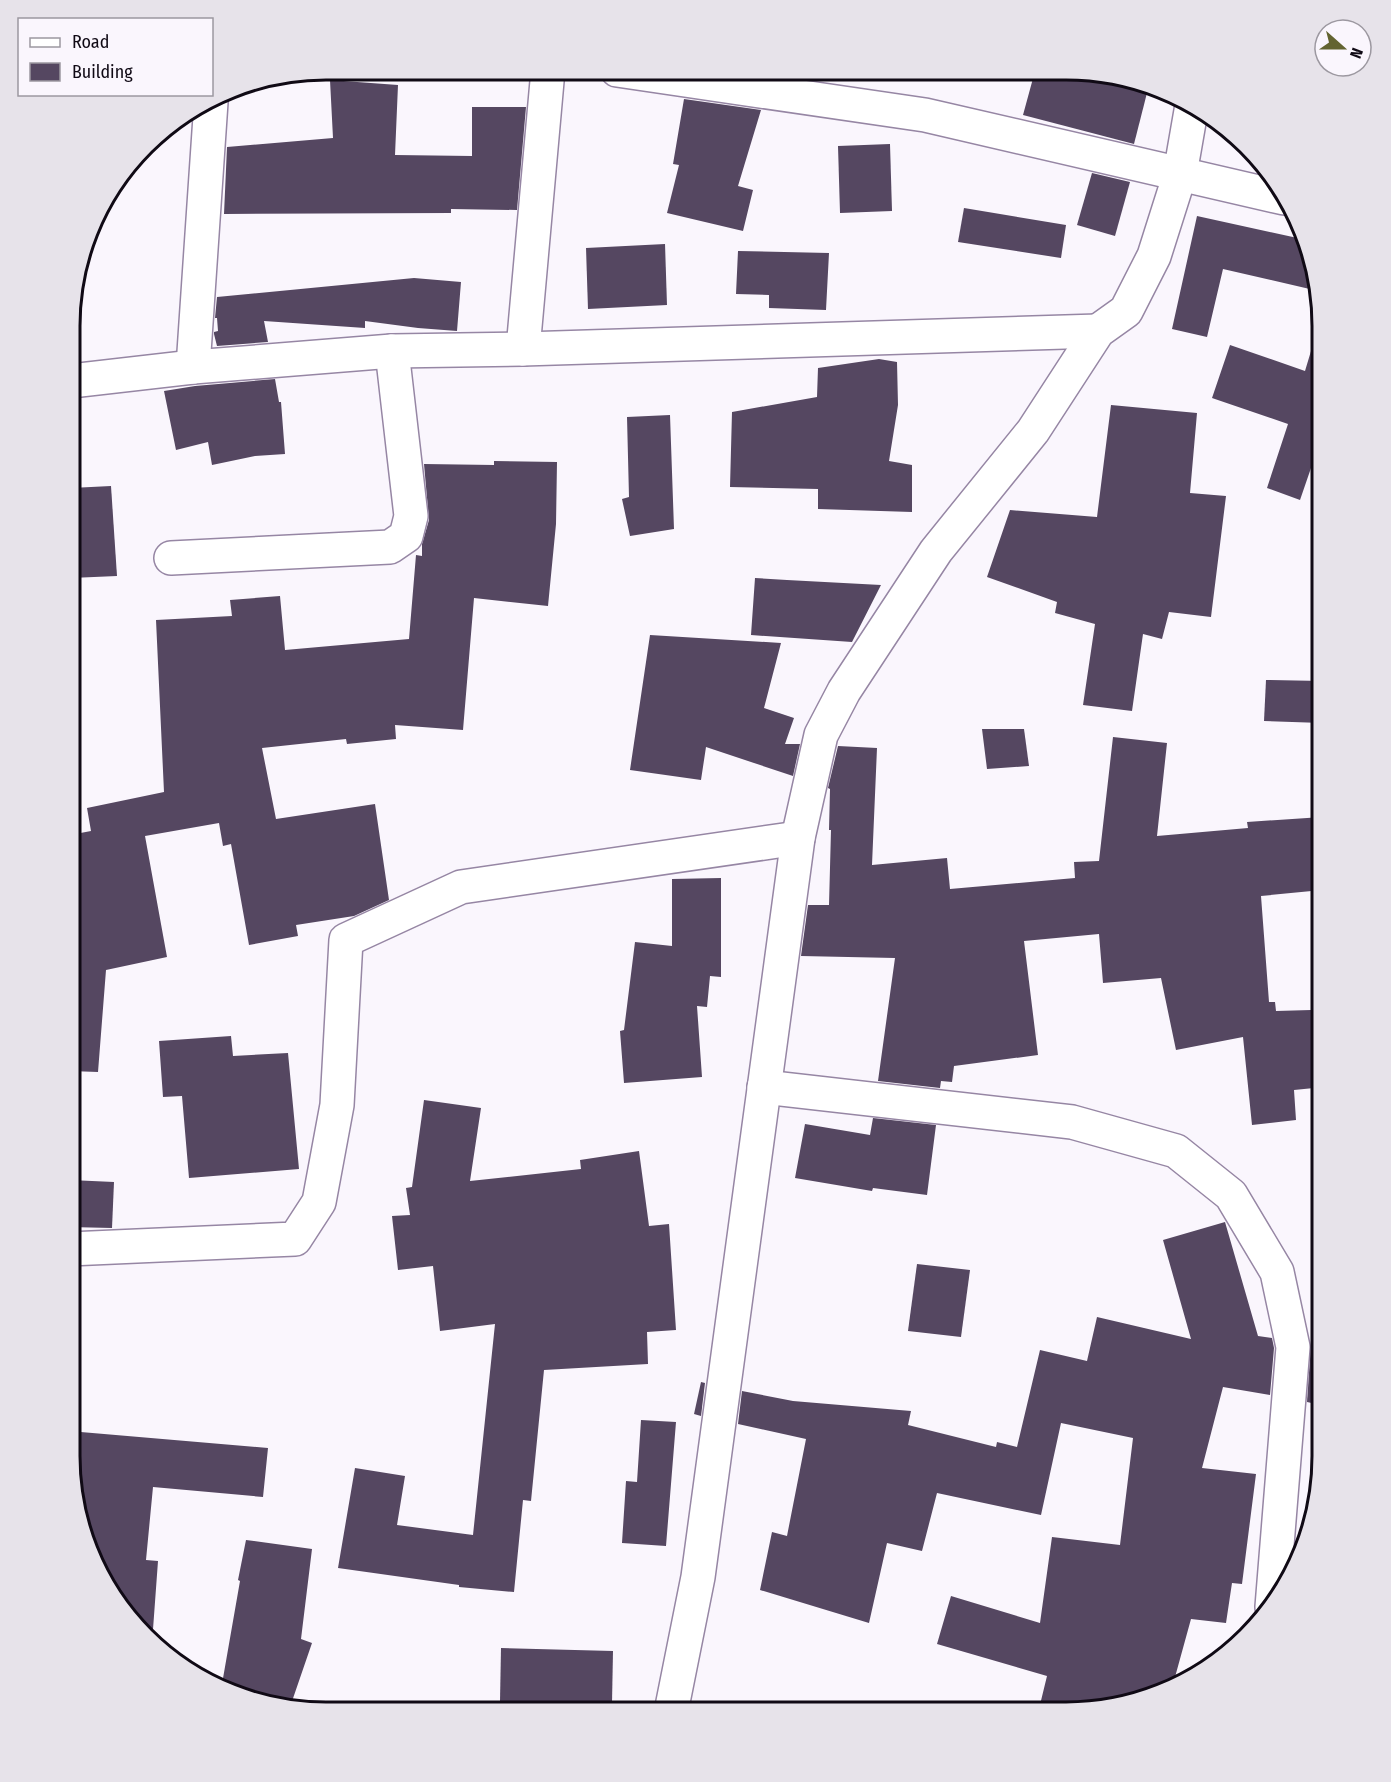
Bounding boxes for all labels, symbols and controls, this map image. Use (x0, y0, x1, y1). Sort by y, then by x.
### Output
legend (18, 18, 213, 96)
north arrow (1313, 18, 1373, 78)
text: Road (72, 31, 109, 53)
text: N (1346, 45, 1367, 61)
text: Building (72, 61, 133, 83)

